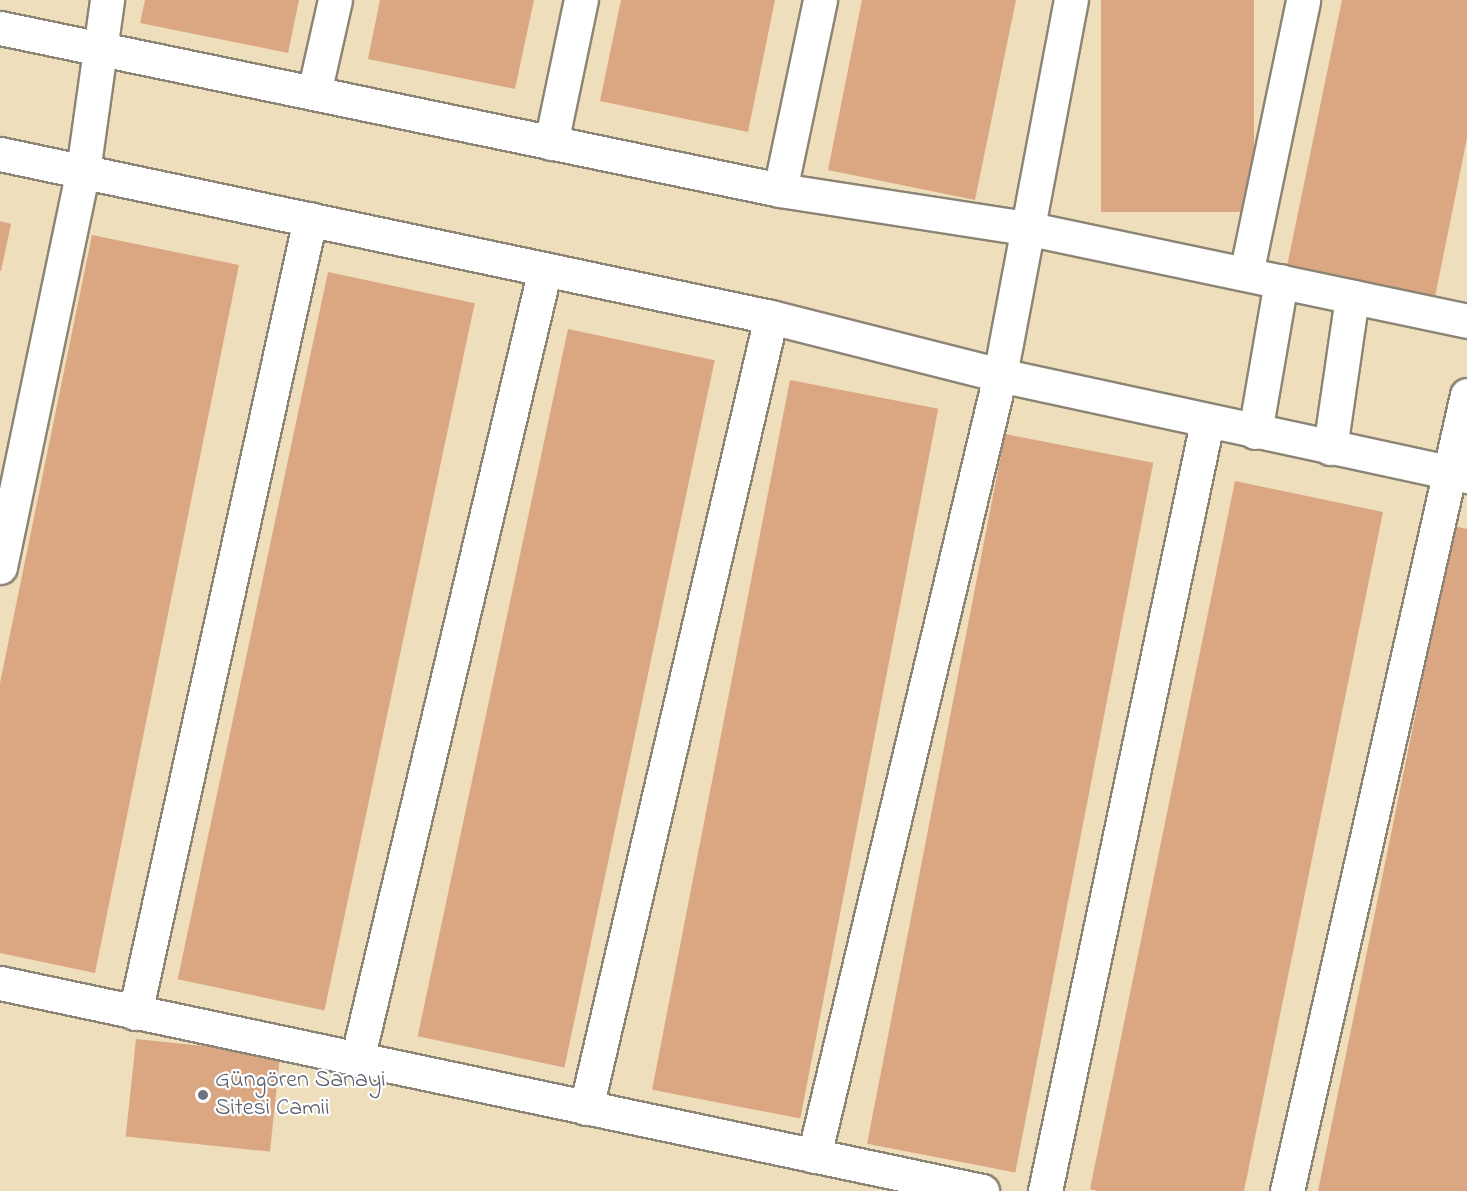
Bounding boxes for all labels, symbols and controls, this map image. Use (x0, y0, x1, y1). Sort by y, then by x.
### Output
place label: Güngören Sanayi Sitesi Camii (215, 1067, 386, 1123)
marker: Güngören Sanayi Sitesi Camii (196, 1088, 210, 1102)

